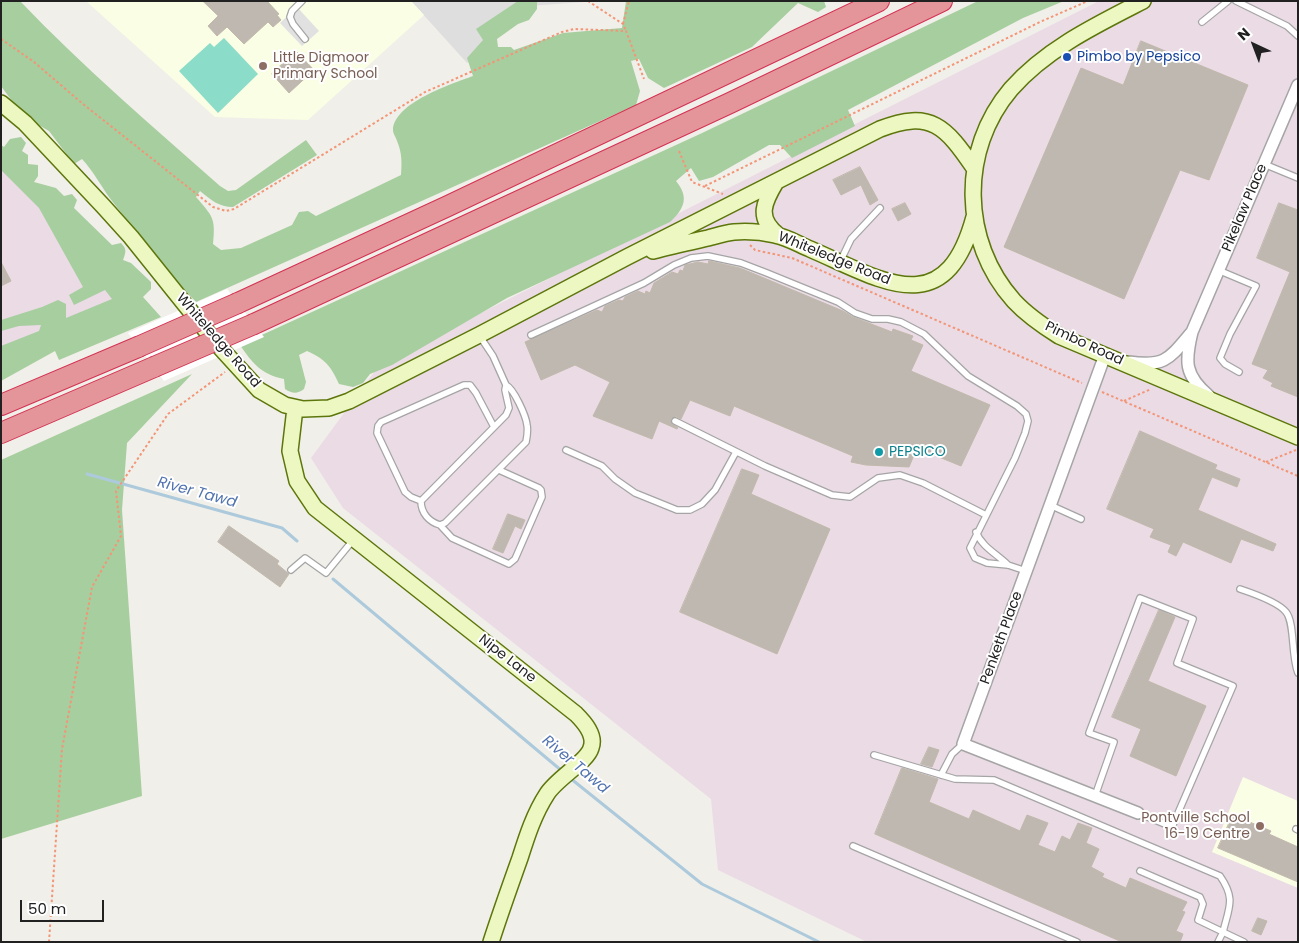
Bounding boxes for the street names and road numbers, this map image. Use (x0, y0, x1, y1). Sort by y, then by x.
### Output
street label: Pikelaw Place (1219, 162, 1271, 254)
street label: Whiteledge Road (775, 229, 893, 289)
street label: Whiteledge Road (172, 290, 264, 392)
street label: Pimbo Road (1042, 319, 1126, 369)
street label: Penketh Place (977, 589, 1027, 687)
street label: Nipe Lane (475, 631, 539, 687)

